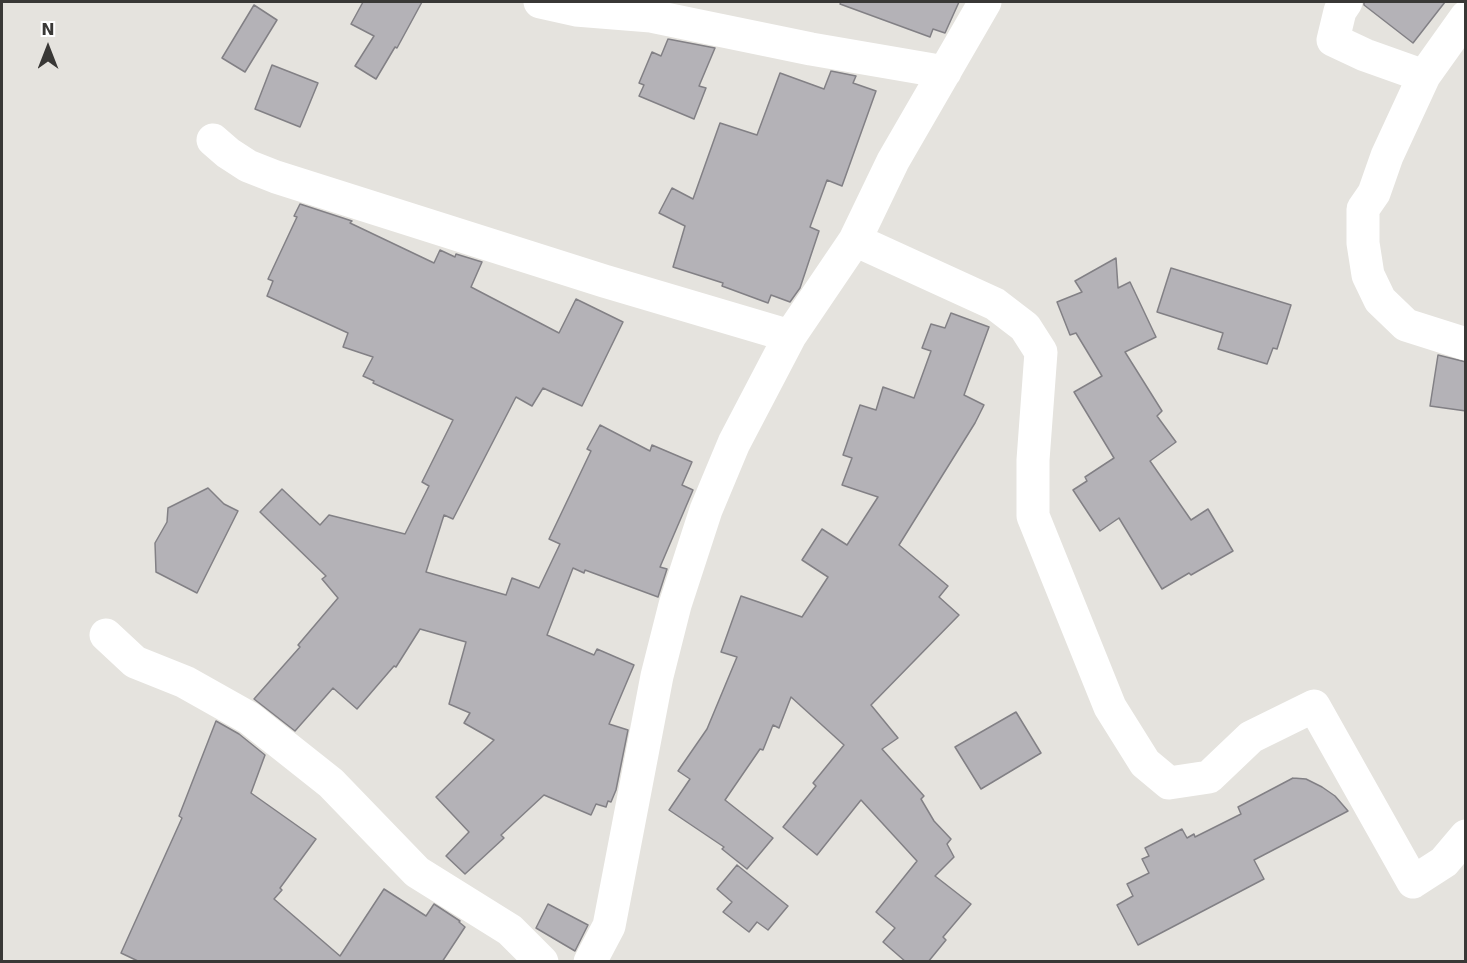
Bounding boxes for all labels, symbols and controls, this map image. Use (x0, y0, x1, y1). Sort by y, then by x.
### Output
north arrow (18, 18, 78, 78)
text: N (41, 20, 55, 39)

